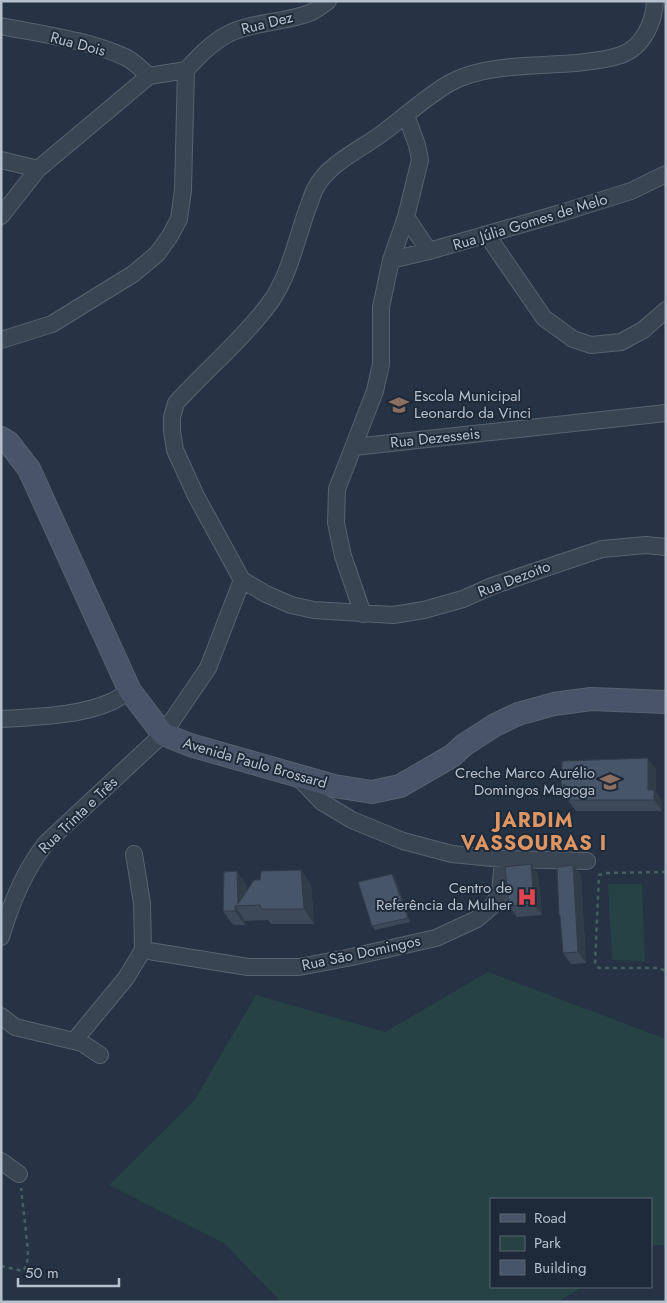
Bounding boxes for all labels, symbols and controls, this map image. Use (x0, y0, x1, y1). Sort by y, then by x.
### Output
street label: Rua Dez (239, 6, 295, 40)
street label: Rua Dois (48, 26, 108, 62)
street label: Rua Júlia Gomes de Melo (450, 188, 610, 256)
place label: Escola Municipal Leonardo da Vinci (414, 385, 531, 424)
school or university icon: Escola Municipal Leonardo da Vinci (388, 394, 410, 416)
street label: Rua Dezesseis (389, 422, 481, 454)
street label: Rua Dezoito (474, 555, 554, 603)
street label: Avenida Paulo Brossard (180, 732, 330, 794)
place label: Creche Marco Aurélio Domingos Magoga (455, 762, 595, 801)
street label: Rua Trinta e Três (33, 771, 123, 859)
school or university icon: Creche Marco Aurélio Domingos Magoga (599, 771, 621, 793)
district label: JARDIM VASSOURAS I (460, 806, 607, 858)
place label: Centro de Referência da Mulher (376, 877, 513, 916)
hospital icon: Centro de Referência da Mulher (516, 886, 538, 908)
street label: Rua São Domingos (300, 930, 422, 976)
legend (490, 1198, 652, 1288)
text: Road (534, 1207, 566, 1229)
text: Park (534, 1232, 561, 1254)
scale bar (18, 1256, 119, 1288)
text: Building (534, 1257, 586, 1279)
text: 50 m (25, 1262, 59, 1284)

